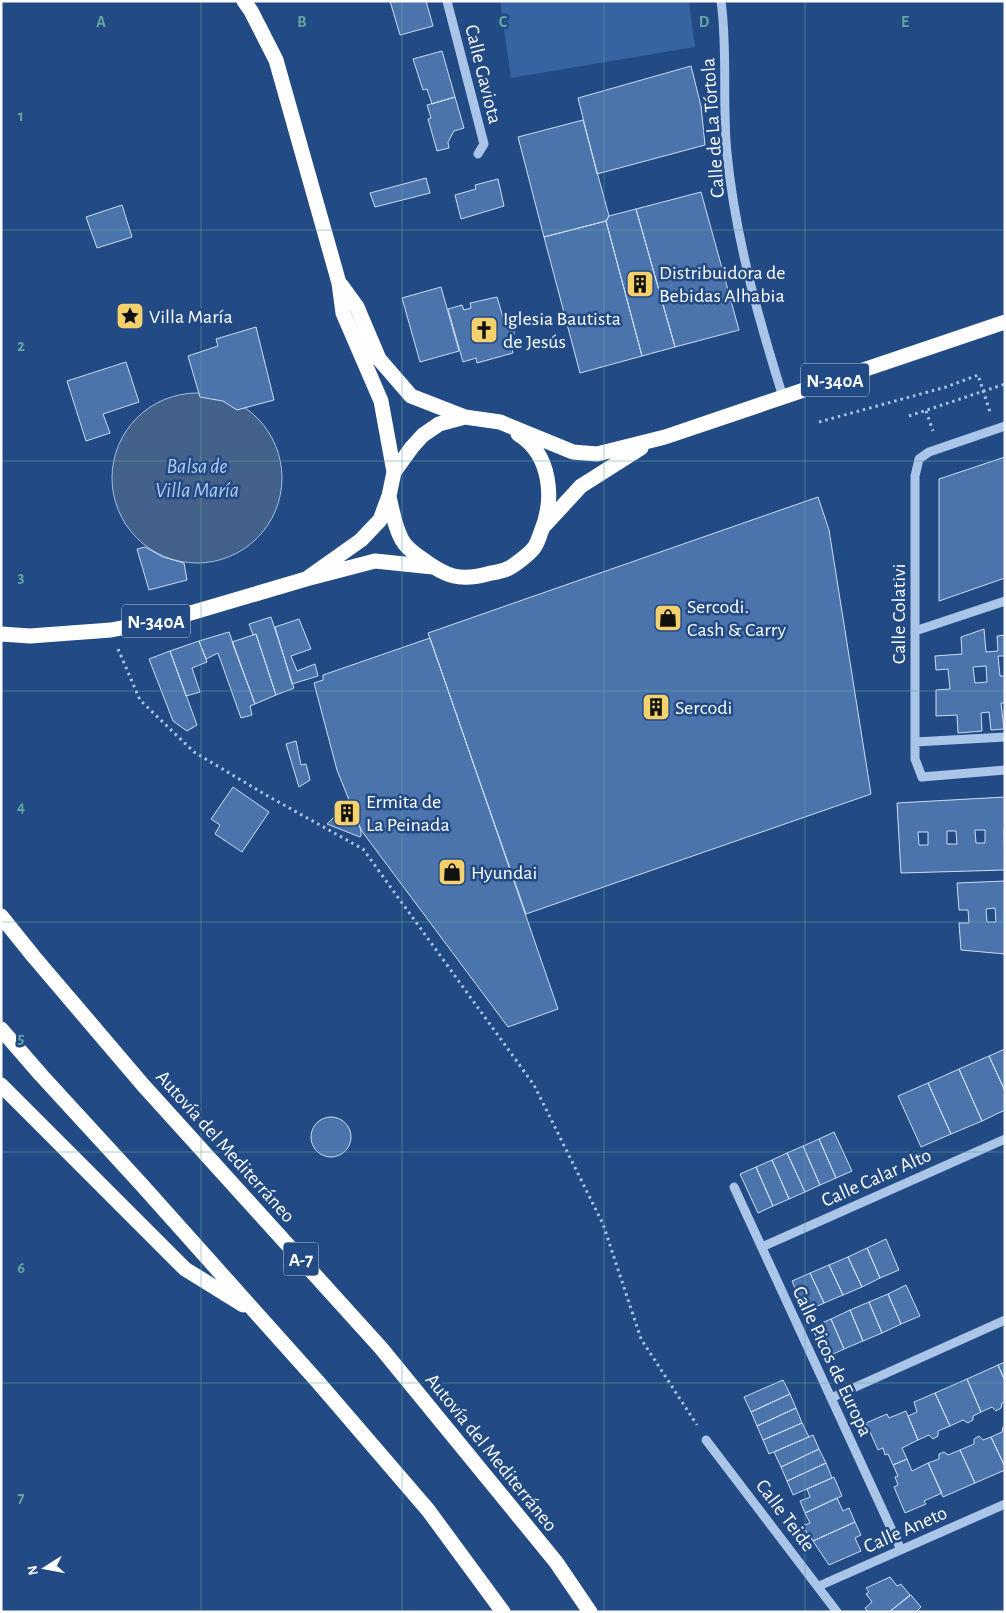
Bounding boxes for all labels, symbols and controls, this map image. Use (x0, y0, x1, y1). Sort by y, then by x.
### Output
text: A (96, 14, 106, 30)
text: B (297, 14, 307, 30)
text: D (699, 14, 710, 30)
text: E (901, 14, 909, 30)
street label: Calle Gaviota (460, 22, 508, 126)
street label: Calle de La Tórtola (698, 57, 728, 199)
text: 1 (18, 108, 24, 124)
place label: Distribuidora de Bebidas Alhabia (659, 263, 786, 306)
building icon: Distribuidora de Bebidas Alhabia (625, 269, 655, 299)
place icon: Villa María (115, 301, 145, 331)
place label: Villa María (149, 307, 233, 327)
place label: Iglesia Bautista de Jesús (503, 309, 621, 352)
church icon: Iglesia Bautista de Jesús (469, 315, 499, 345)
text: 2 (17, 338, 25, 354)
road number: N-340A (801, 364, 869, 396)
water label: Balsa de Villa María (155, 456, 239, 501)
street label: Calle Colativi (889, 564, 909, 664)
text: 3 (18, 569, 25, 585)
place label: Sercodi. Cash & Carry (687, 597, 787, 640)
shop icon: Sercodi. Cash & Carry (653, 603, 683, 633)
road number: N-340A (122, 604, 190, 638)
building icon: Sercodi (641, 692, 671, 722)
place label: Sercodi (675, 698, 732, 718)
place label: Ermita de La Peinada (366, 792, 450, 835)
building icon: Ermita de La Peinada (332, 798, 362, 828)
text: 4 (17, 799, 25, 815)
shop icon: Hyundai (437, 857, 467, 887)
place label: Hyundai (471, 863, 537, 883)
text: 5 (18, 1030, 25, 1046)
street label: Autovía del Mediterráneo (152, 1067, 299, 1227)
street label: Calle Calar Alto (819, 1145, 934, 1211)
road number: A-7 (284, 1242, 318, 1276)
text: 6 (17, 1260, 25, 1276)
street label: Calle Picos de Europa (789, 1283, 876, 1440)
street label: Autovía del Mediterráneo (421, 1370, 561, 1535)
street label: Calle Teide (752, 1476, 819, 1555)
text: 7 (18, 1490, 25, 1506)
street label: Calle Aneto (861, 1503, 950, 1557)
north arrow (20, 1543, 70, 1593)
text: N (25, 1564, 41, 1576)

